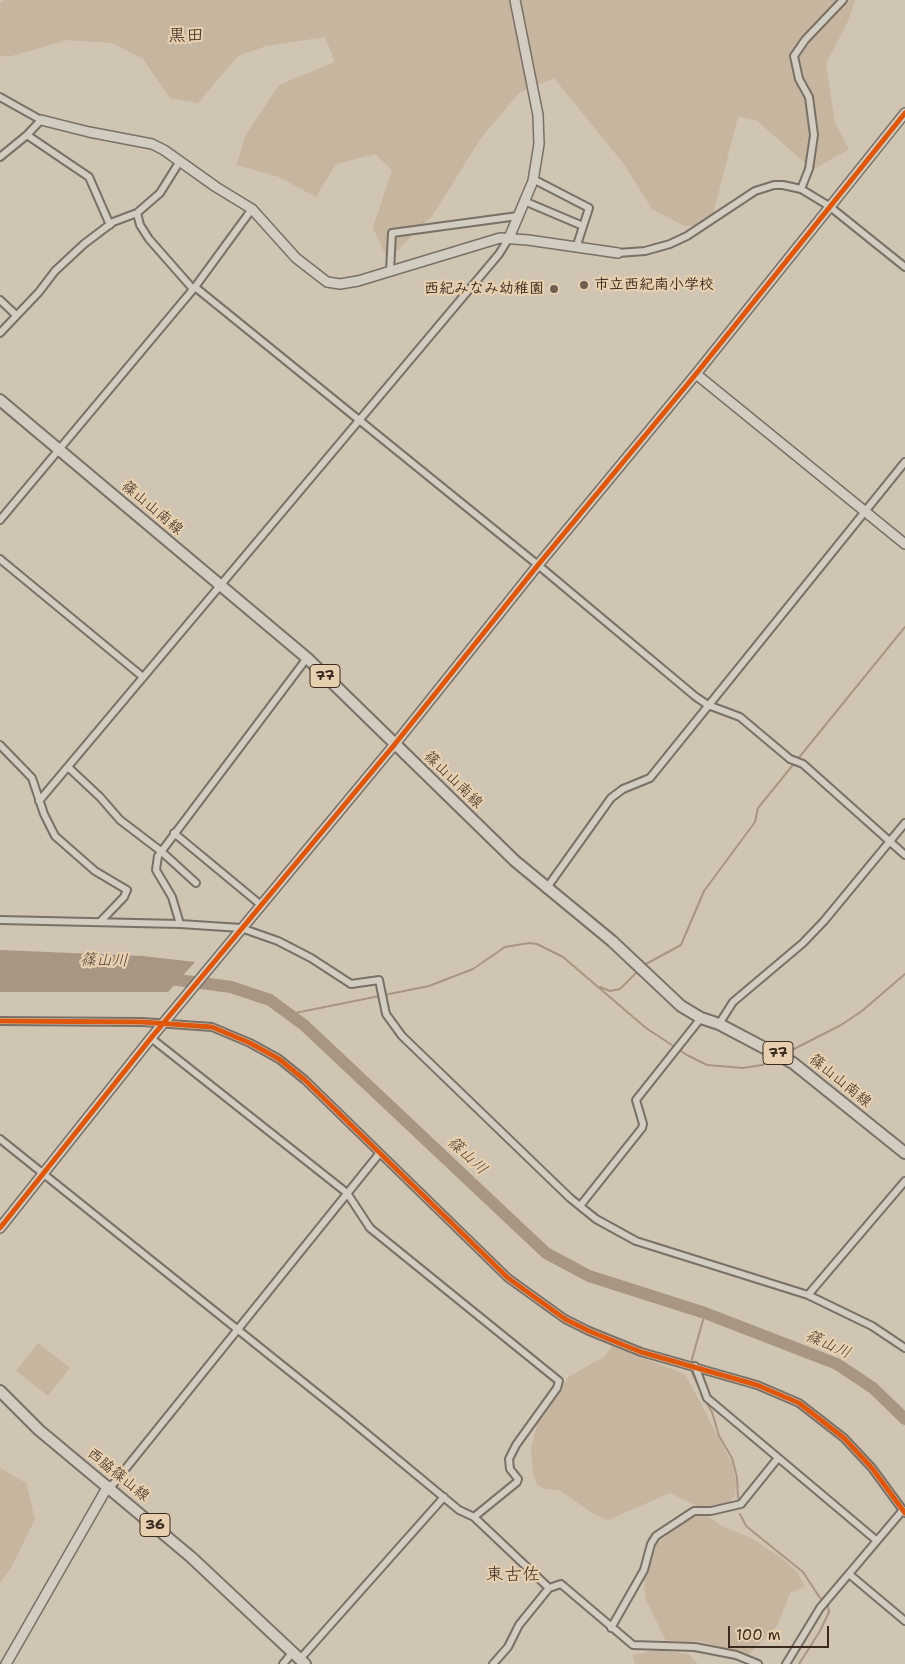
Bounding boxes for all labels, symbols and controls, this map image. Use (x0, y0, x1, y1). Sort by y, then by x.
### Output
district label: 黒田 (168, 25, 204, 47)
place label: 市立西紀南小学校 (594, 276, 714, 294)
marker: 市立西紀南小学校 (578, 279, 590, 291)
place label: 西紀みなみ幼稚園 (424, 280, 544, 298)
marker: 西紀みなみ幼稚園 (548, 283, 560, 295)
street label: 篠山山南線 (117, 477, 187, 539)
road number: 77 (310, 664, 340, 688)
street label: 篠山山南線 (420, 747, 486, 813)
water label: 篠山川 (80, 951, 128, 971)
road number: 77 (763, 1042, 793, 1064)
street label: 篠山山南線 (805, 1050, 875, 1112)
water label: 篠山川 (443, 1133, 491, 1179)
water label: 篠山川 (802, 1326, 854, 1364)
street label: 西脇篠山線 (83, 1444, 153, 1506)
road number: 36 (140, 1514, 170, 1536)
district label: 東古佐 (486, 1564, 540, 1586)
scale bar (730, 1616, 831, 1648)
text: 100 m (736, 1625, 781, 1645)

